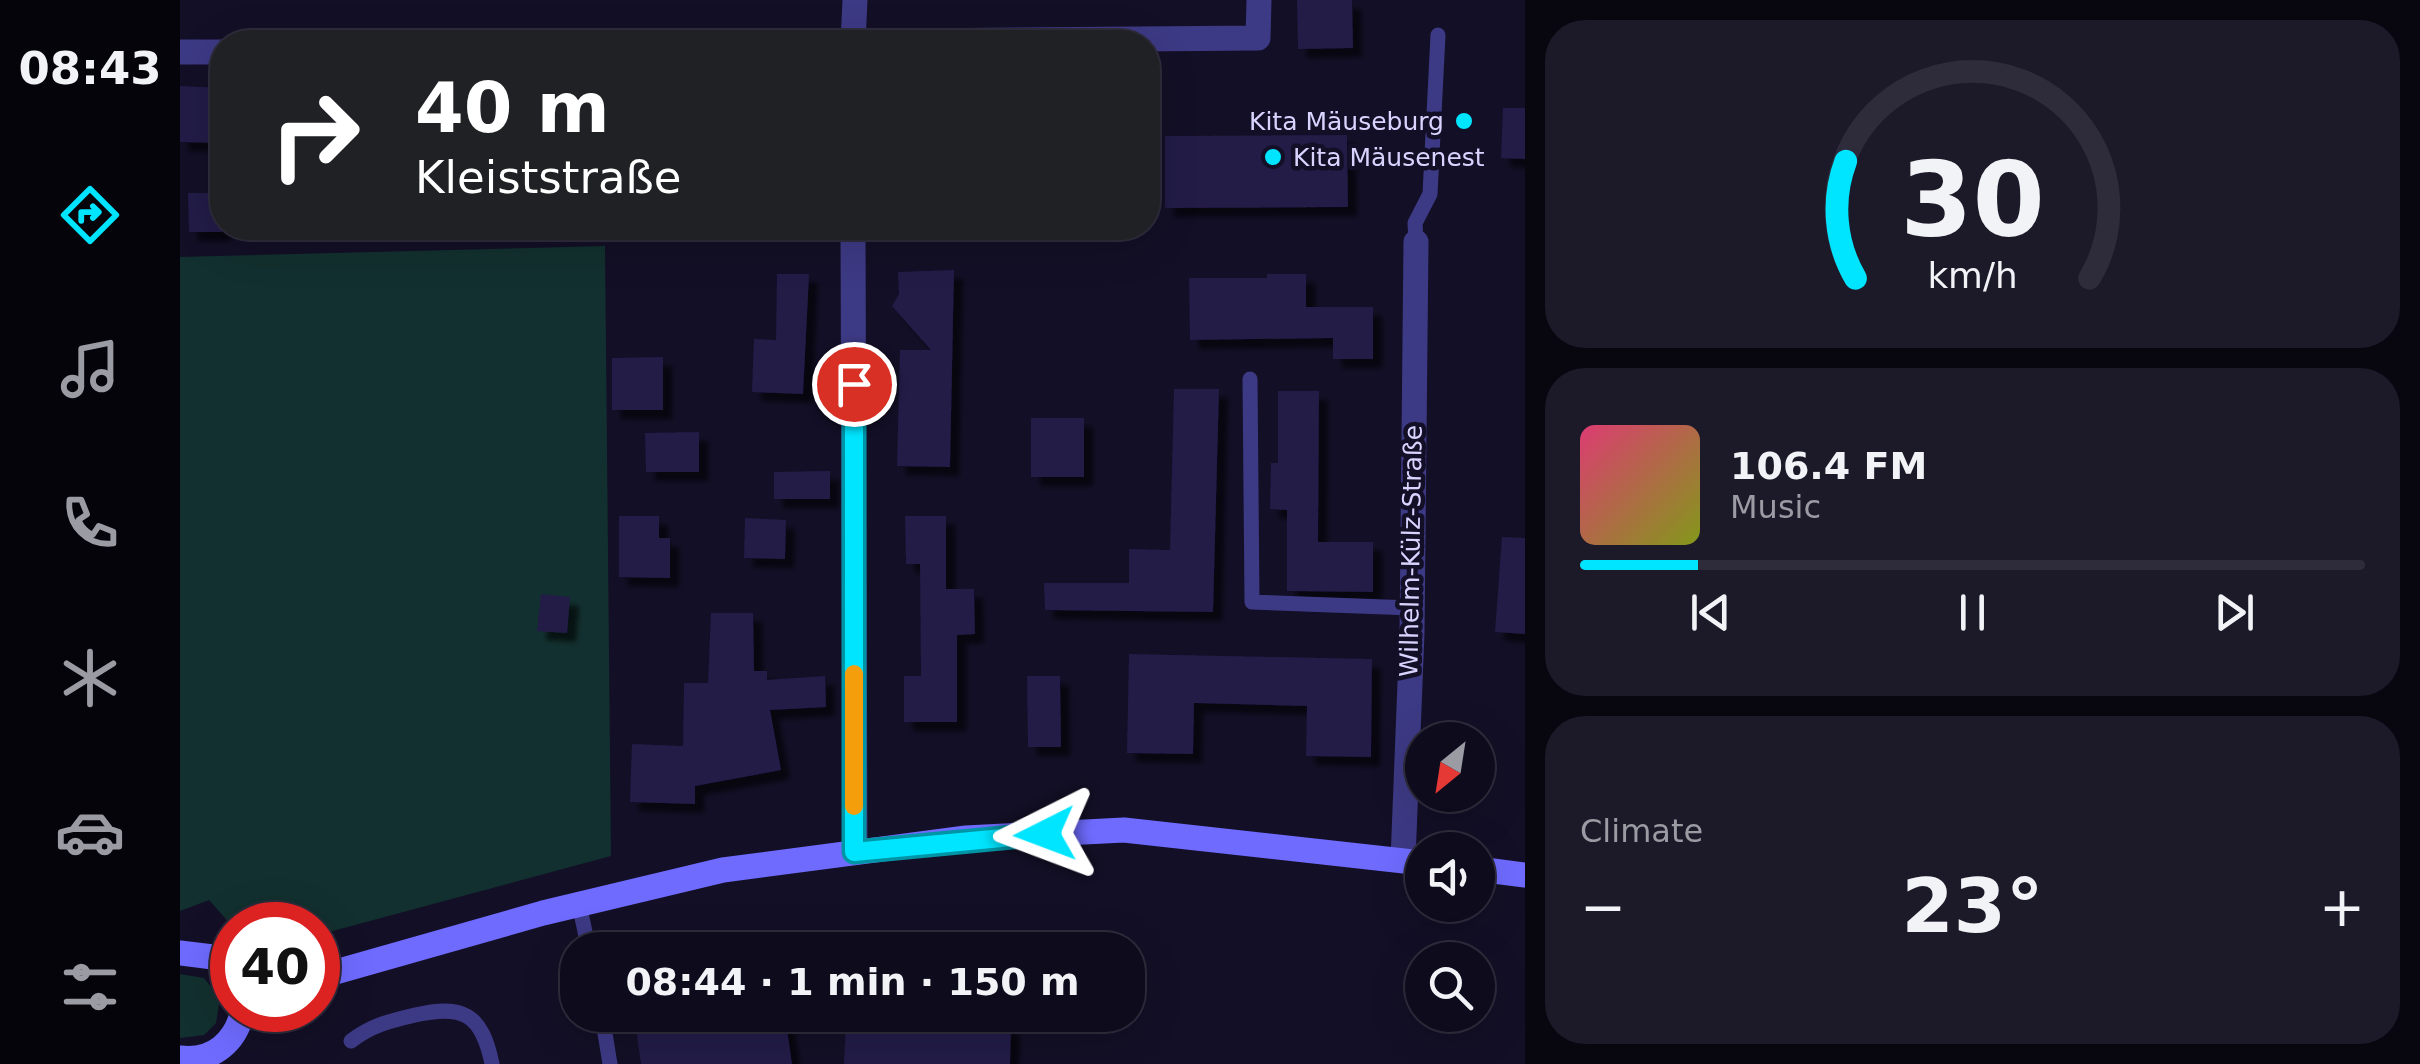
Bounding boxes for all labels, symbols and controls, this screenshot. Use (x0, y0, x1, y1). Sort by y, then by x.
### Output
text: 08:43 (18, 42, 162, 95)
text: 40 m (415, 67, 610, 149)
icon: right (250, 70, 380, 200)
place label: Kita Mäuseburg (1249, 107, 1444, 136)
marker: Kita Mäuseburg (1453, 110, 1475, 132)
text: 30 (1900, 139, 2045, 261)
place label: Kita Mäusenest (1293, 143, 1485, 172)
marker: Kita Mäusenest (1262, 146, 1284, 168)
text: Kleiststraße (415, 151, 681, 204)
icon: directions (55, 180, 125, 250)
text: km/h (1927, 255, 2018, 296)
icon: music (55, 334, 125, 404)
pin (812, 342, 897, 427)
icon: arrive (827, 357, 882, 412)
street label: Wilhelm-Külz-Straße (1394, 425, 1428, 677)
text: 106.4 FM (1730, 444, 1927, 488)
icon: phone (55, 488, 125, 558)
text: Music (1730, 488, 1821, 526)
icon: previous (1683, 585, 1738, 640)
icon: pause (1945, 585, 2000, 640)
icon: next (2207, 585, 2262, 640)
icon: climate (55, 643, 125, 713)
north arrow (1405, 722, 1495, 812)
map controls (1405, 722, 1495, 1032)
position arrow (993, 782, 1097, 886)
icon: car (55, 797, 125, 867)
text: Climate (1580, 812, 1703, 850)
button: sound (1405, 832, 1495, 922)
text: 23° (1902, 862, 2043, 950)
text: − (1580, 875, 1626, 939)
text: + (2319, 875, 2365, 939)
speed limit sign: 40 (210, 902, 340, 1032)
button: search (1405, 942, 1495, 1032)
icon: filters (55, 952, 125, 1022)
text: 08:44 · 1 min · 150 m (625, 960, 1080, 1004)

